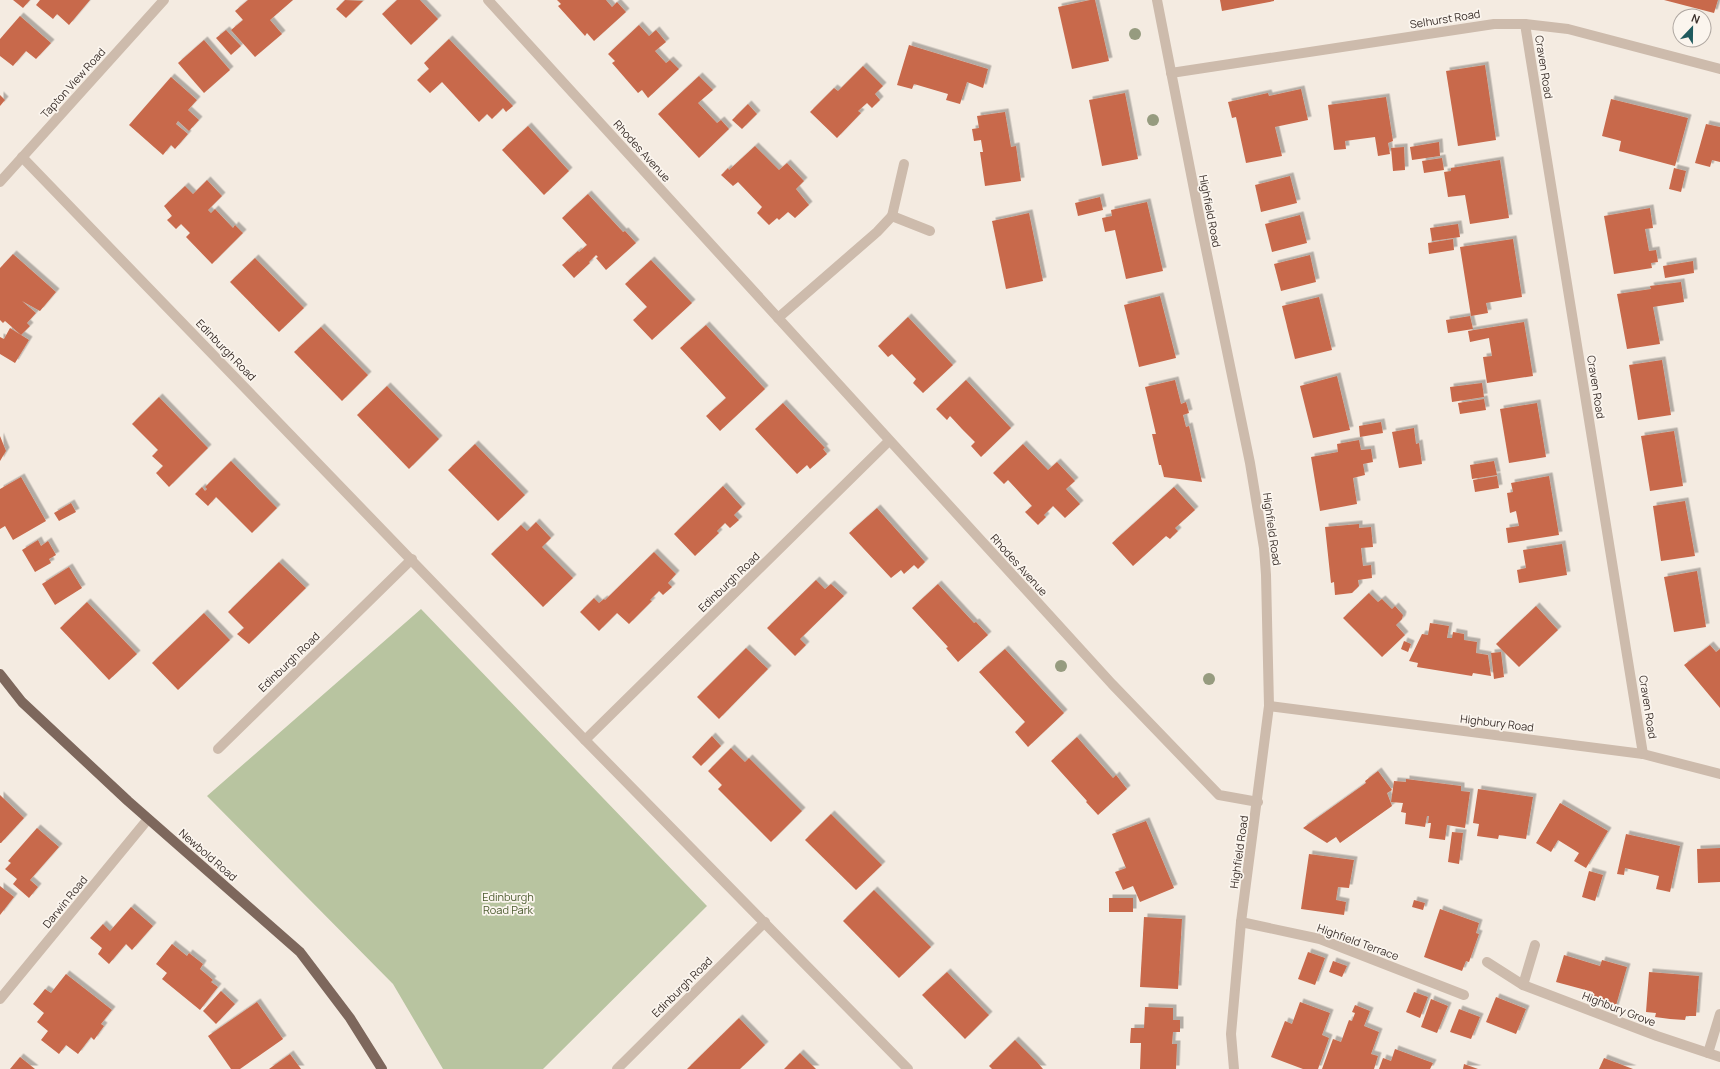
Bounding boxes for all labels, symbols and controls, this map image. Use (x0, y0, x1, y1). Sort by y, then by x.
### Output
street label: Selhurst Road (1409, 6, 1481, 31)
north arrow (1672, 8, 1712, 48)
text: N (1689, 10, 1702, 27)
street label: Craven Road (1532, 34, 1557, 100)
street label: Tapton View Road (37, 44, 108, 121)
street label: Rhodes Avenue (611, 116, 675, 185)
street label: Highfield Road (1196, 173, 1225, 248)
street label: Edinburgh Road (193, 316, 260, 384)
street label: Craven Road (1584, 354, 1609, 420)
street label: Highfield Road (1260, 491, 1285, 566)
street label: Rhodes Avenue (988, 530, 1052, 599)
street label: Edinburgh Road (695, 548, 763, 615)
street label: Edinburgh Road (255, 628, 323, 695)
street label: Craven Road (1636, 674, 1661, 740)
street label: Highbury Road (1459, 711, 1535, 734)
street label: Highfield Road (1226, 814, 1251, 889)
street label: Newbold Road (176, 825, 241, 884)
street label: Darwin Road (39, 872, 90, 931)
park label: Edinburgh Road Park (482, 889, 534, 917)
street label: Highfield Terrace (1315, 920, 1402, 963)
street label: Edinburgh Road (648, 953, 715, 1020)
street label: Highbury Grove (1580, 988, 1659, 1030)

